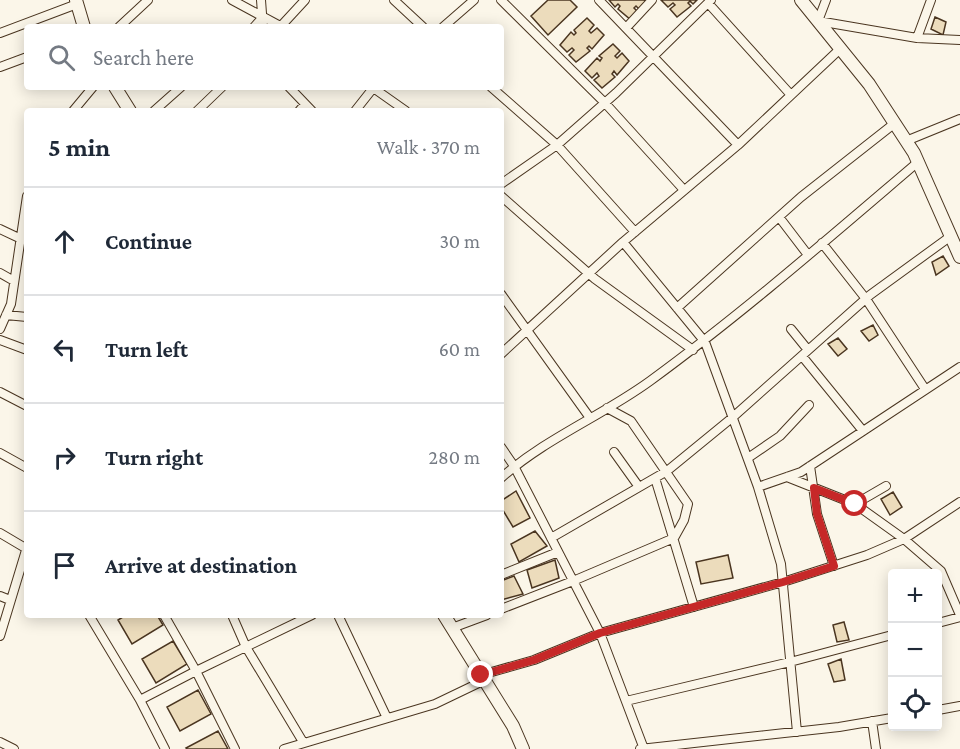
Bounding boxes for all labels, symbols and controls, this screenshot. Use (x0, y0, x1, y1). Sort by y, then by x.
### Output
search box (24, 24, 504, 90)
icon: search (45, 41, 78, 74)
text: Search here (93, 45, 194, 70)
text: 5 min (48, 133, 110, 162)
text: Walk · 370 m (377, 136, 480, 158)
icon: ahead (48, 225, 81, 258)
text: Continue (105, 229, 192, 254)
text: 30 m (439, 230, 480, 252)
icon: left (48, 333, 81, 366)
text: Turn left (105, 337, 188, 362)
text: 60 m (439, 338, 480, 360)
icon: right (48, 441, 81, 474)
text: Turn right (105, 445, 203, 470)
text: 280 m (429, 446, 480, 468)
route start (841, 490, 867, 516)
icon: arrive (48, 549, 81, 582)
text: Arrive at destination (105, 553, 297, 578)
map controls (888, 569, 942, 731)
button: + (888, 569, 942, 623)
button: − (888, 623, 942, 677)
route end (467, 661, 493, 687)
button: locate (888, 677, 942, 731)

